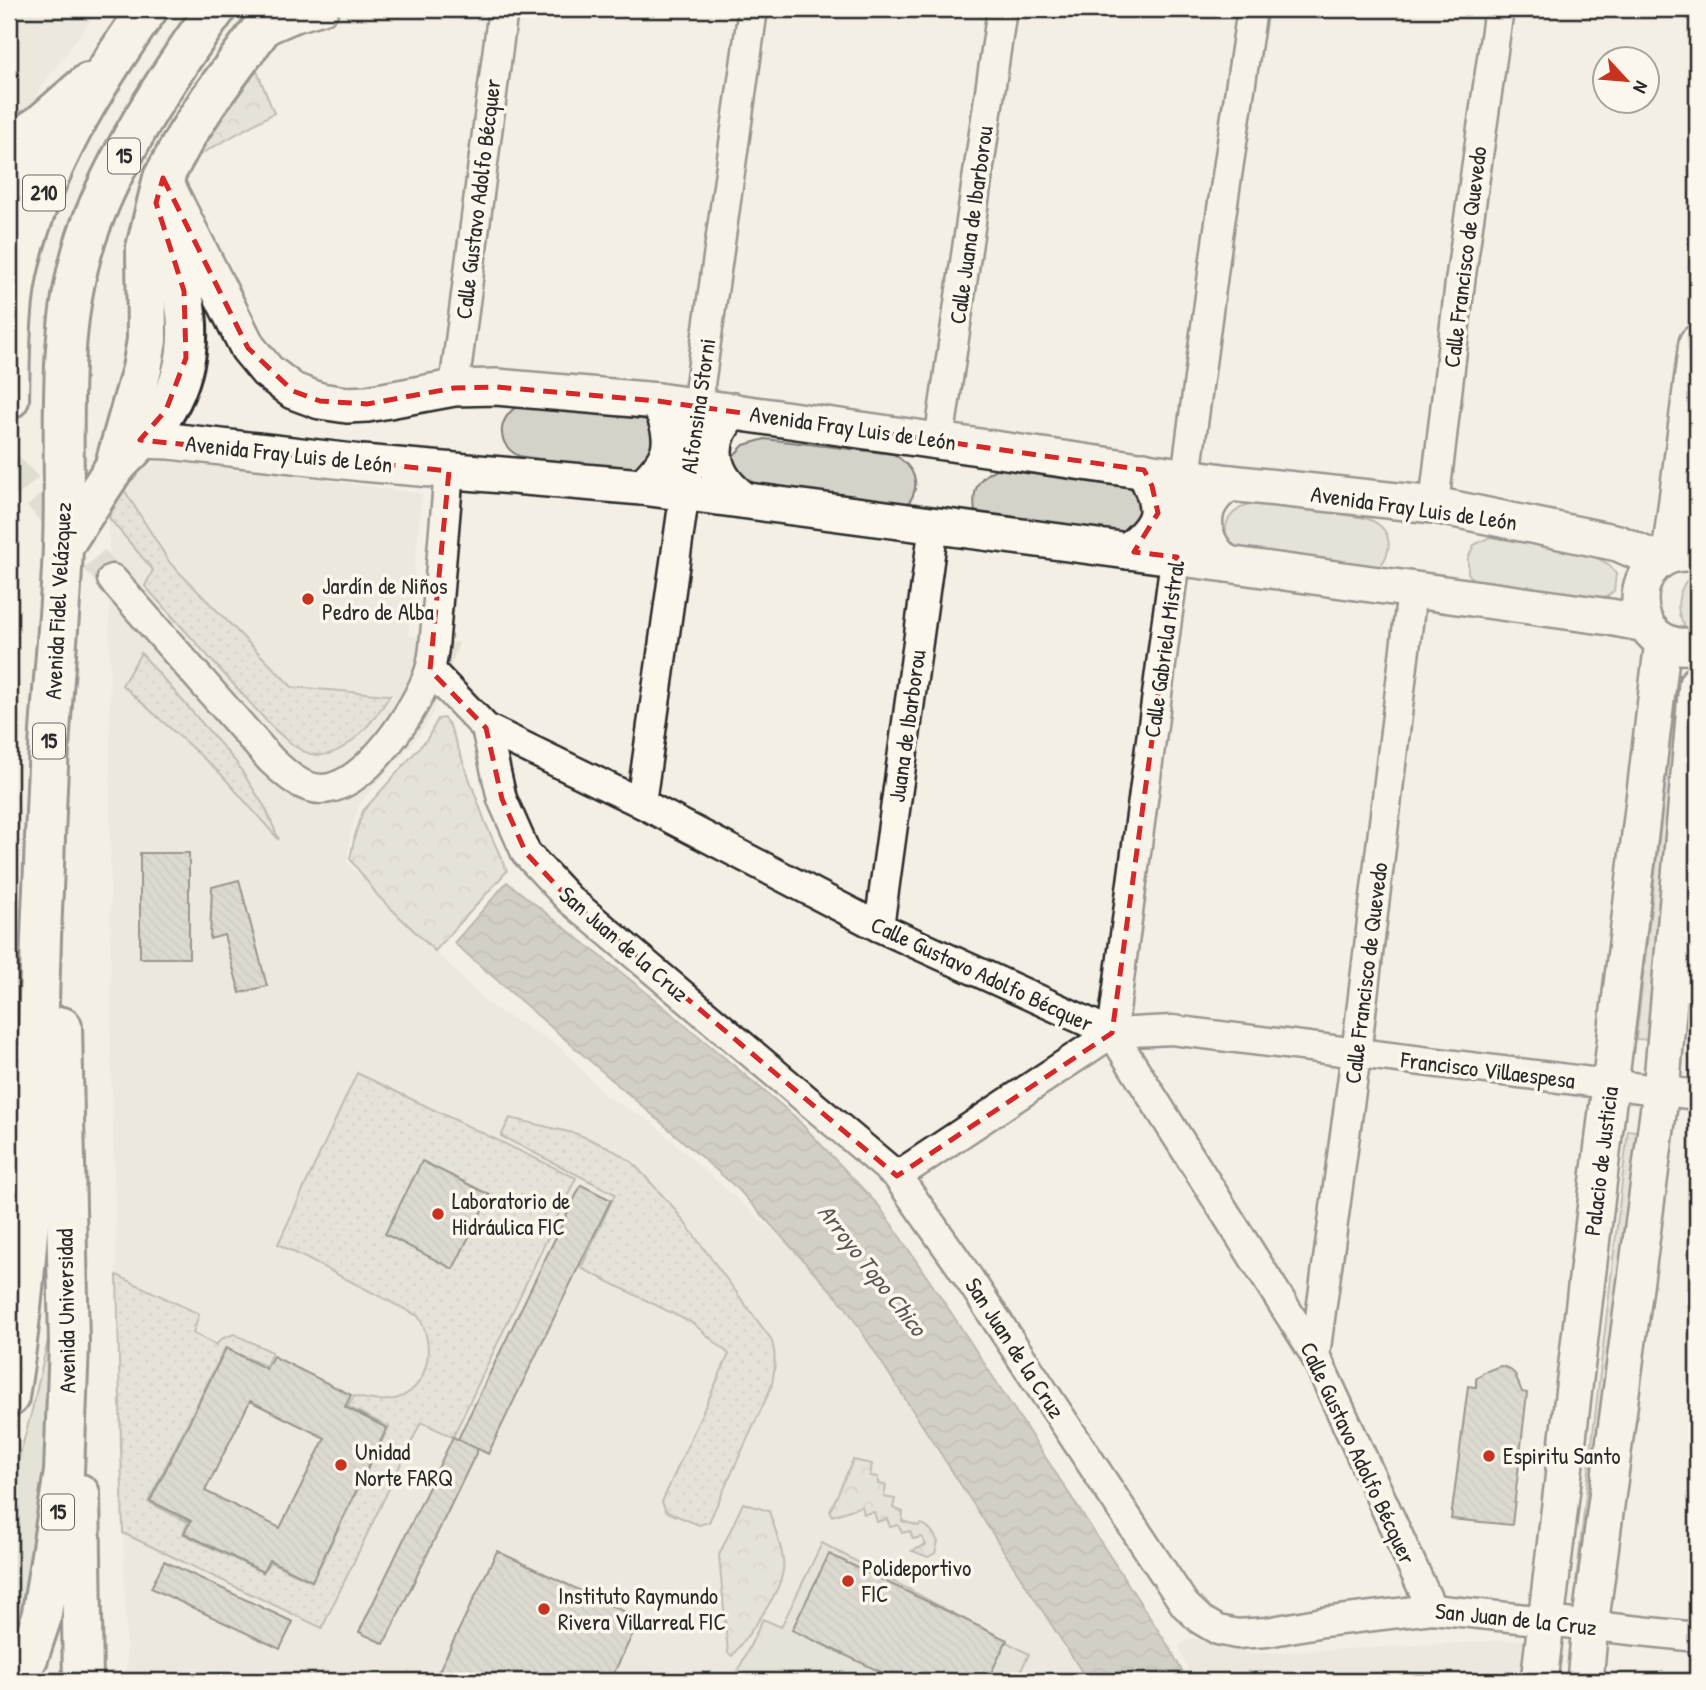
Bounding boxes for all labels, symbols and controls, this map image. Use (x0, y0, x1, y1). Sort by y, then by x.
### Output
north arrow (1590, 46, 1660, 116)
street label: Calle Gustavo Adolfo Bécquer (447, 77, 508, 321)
text: N (1627, 77, 1655, 98)
street label: Calle Juana de Ibarborou (941, 124, 1000, 326)
road number: 15 (108, 138, 140, 174)
street label: Calle Francisco de Quevedo (1436, 145, 1493, 369)
road number: 210 (23, 176, 65, 210)
street label: Alfonsina Storni (673, 336, 722, 475)
street label: Avenida Fray Luis de León (748, 398, 958, 457)
street label: Avenida Fray Luis de León (184, 427, 394, 480)
street label: Avenida Fray Luis de León (1309, 478, 1519, 537)
street label: Avenida Fidel Velázquez (37, 501, 78, 700)
street label: Calle Gabriela Mistral (1136, 557, 1191, 740)
place label: Jardín de Niños Pedro de Alba (322, 570, 448, 627)
marker: Jardín de Niños Pedro de Alba (300, 591, 316, 607)
street label: Juana de Ibarborou (880, 648, 933, 804)
road number: 15 (33, 724, 65, 758)
street label: Calle Francisco de Quevedo (1337, 861, 1394, 1085)
street label: San Juan de la Cruz (553, 879, 696, 1009)
street label: Calle Gustavo Adolfo Bécquer (866, 908, 1098, 1039)
street label: Francisco Villaespesa (1398, 1043, 1577, 1096)
street label: Palacio de Justicia (1576, 1085, 1625, 1237)
place label: Laboratorio de Hidráulica FIC (452, 1185, 570, 1242)
water label: Arroyo Topo Chico (810, 1197, 936, 1344)
marker: Laboratorio de Hidráulica FIC (430, 1206, 446, 1222)
street label: Avenida Universidad (49, 1228, 82, 1394)
street label: San Juan de la Cruz (958, 1271, 1073, 1424)
street label: Calle Gustavo Adolfo Bécquer (1293, 1337, 1424, 1569)
place label: Unidad Norte FARQ (355, 1436, 453, 1493)
place label: Espiritu Santo (1503, 1440, 1621, 1471)
marker: Espiritu Santo (1481, 1448, 1497, 1464)
marker: Unidad Norte FARQ (333, 1457, 349, 1473)
road number: 15 (42, 1494, 74, 1530)
place label: Polideportivo FIC (861, 1552, 971, 1609)
marker: Polideportivo FIC (840, 1573, 856, 1589)
place label: Instituto Raymundo Rivera Villarreal FIC (558, 1580, 726, 1637)
street label: San Juan de la Cruz (1434, 1595, 1598, 1642)
marker: Instituto Raymundo Rivera Villarreal FIC (536, 1601, 552, 1617)

